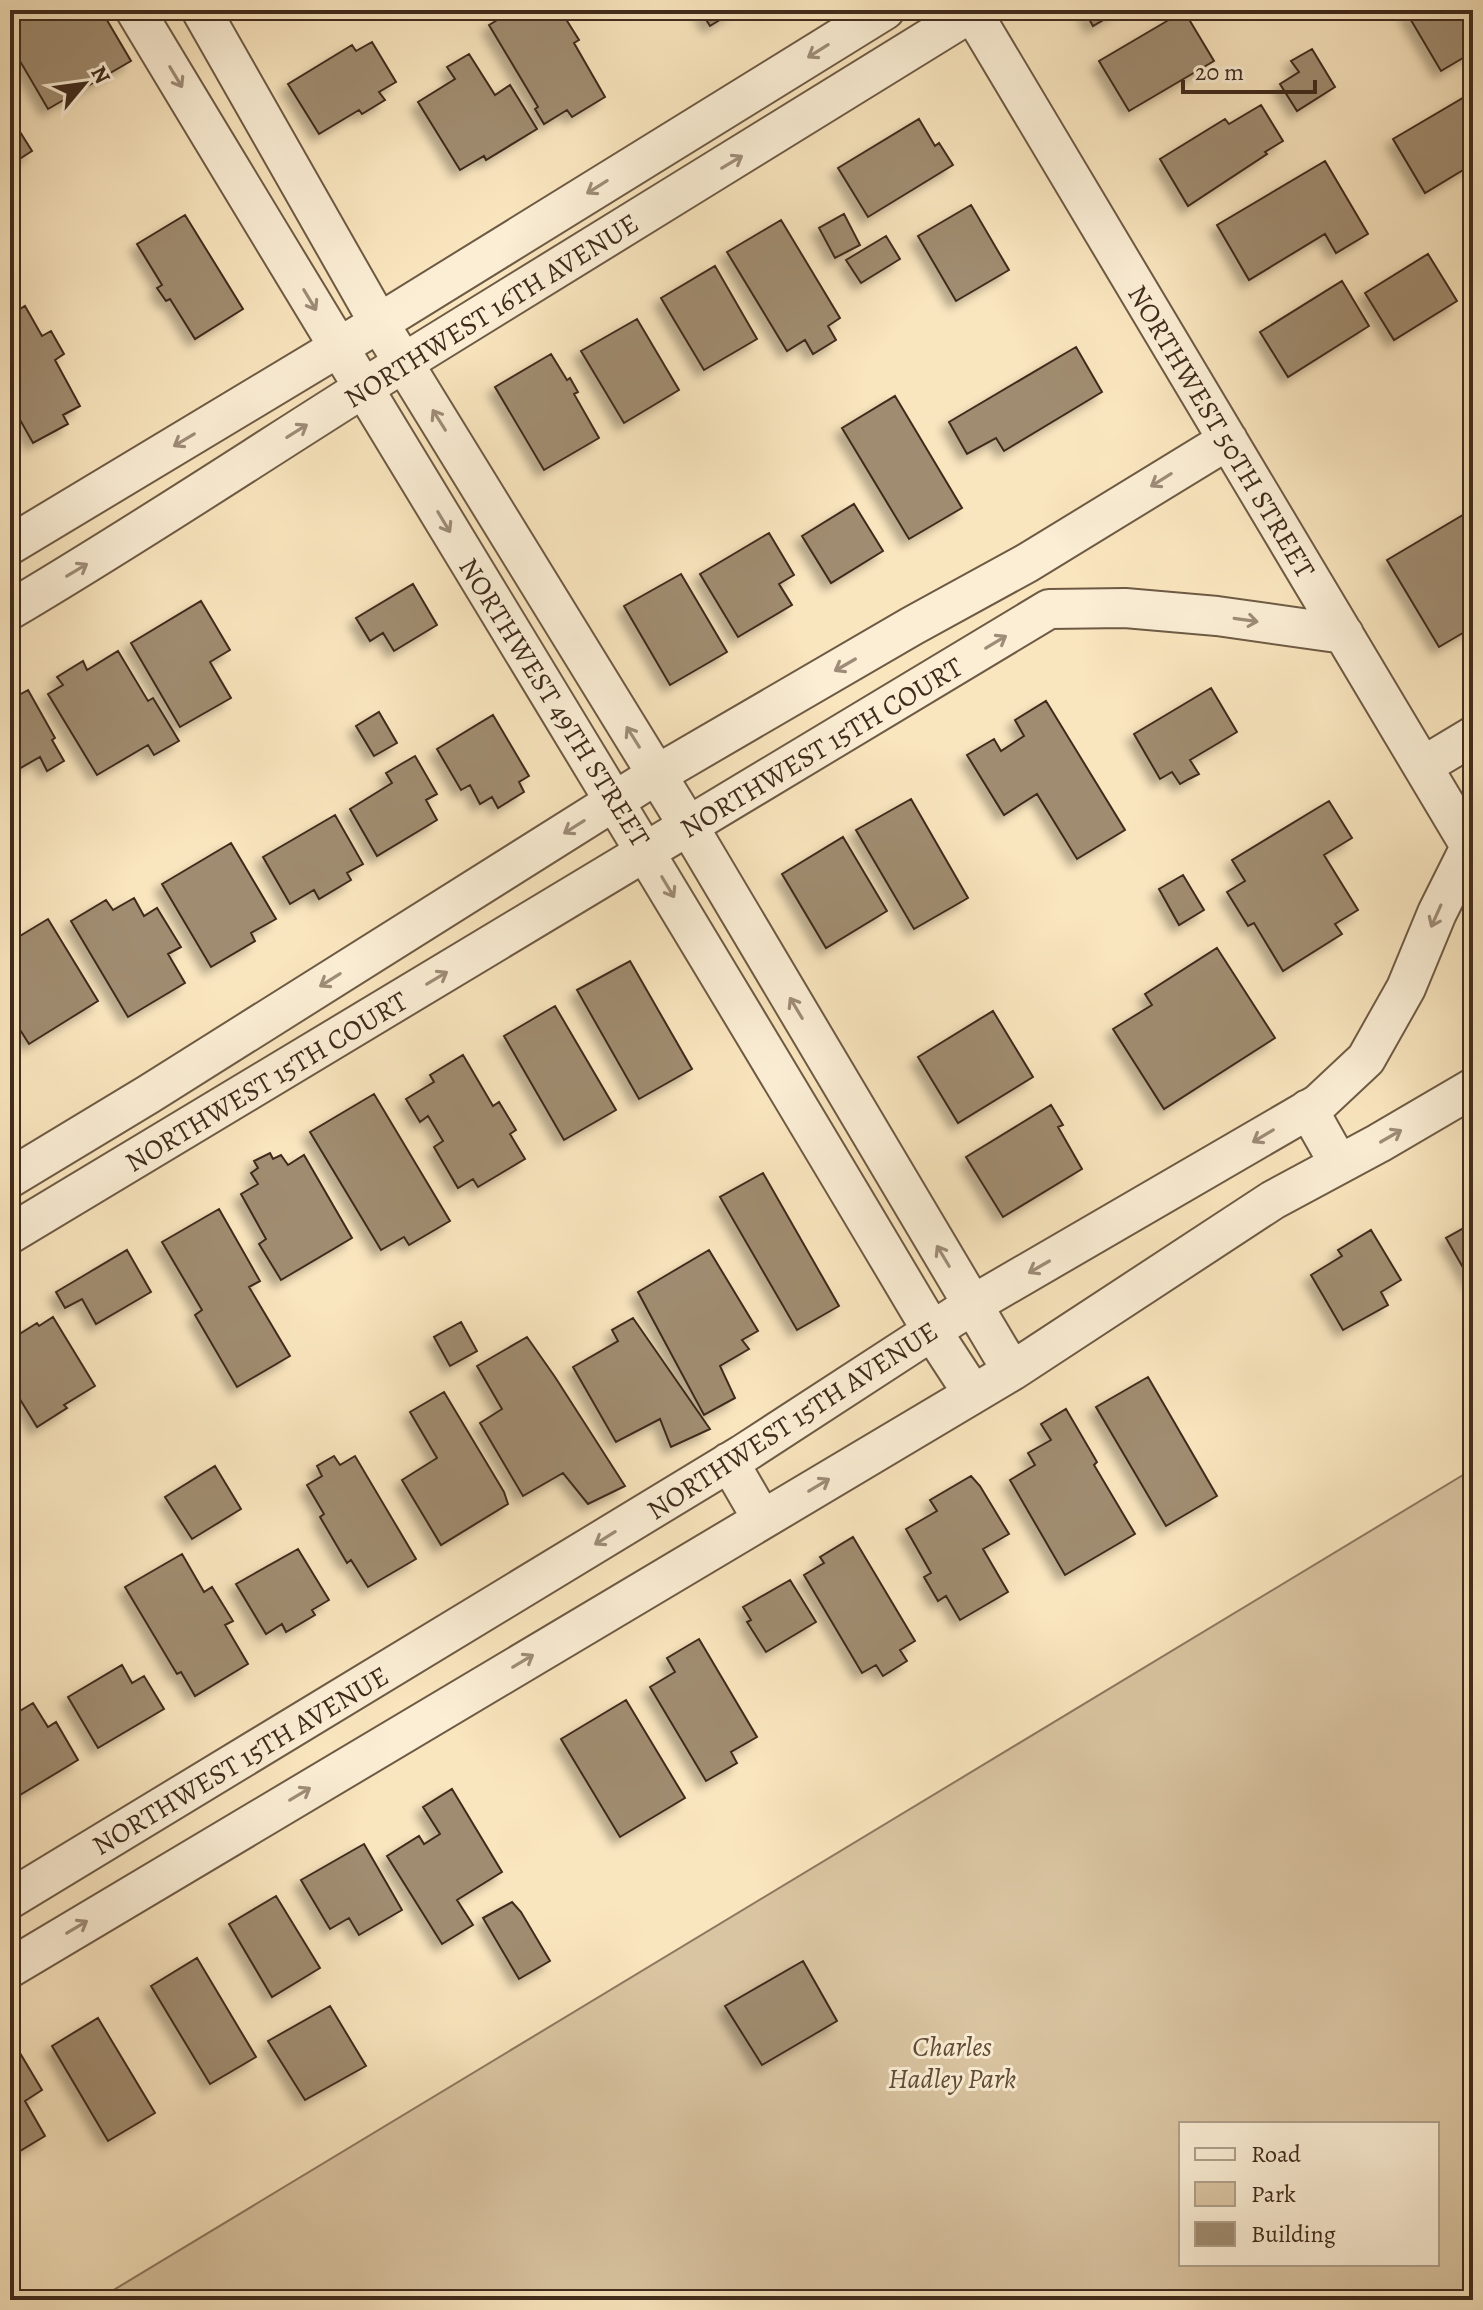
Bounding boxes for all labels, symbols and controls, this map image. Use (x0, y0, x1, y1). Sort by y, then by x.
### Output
one-way arrow (807, 43, 830, 59)
north arrow (44, 44, 124, 124)
scale bar (1183, 44, 1315, 94)
text: 20 m (1195, 56, 1244, 88)
text: N (84, 61, 118, 89)
one-way arrow (168, 65, 184, 88)
one-way arrow (720, 154, 743, 170)
one-way arrow (586, 180, 609, 196)
street label: NORTHWEST 16TH AVENUE (337, 205, 646, 417)
street label: NORTHWEST 50TH STREET (1118, 278, 1324, 585)
one-way arrow (302, 288, 318, 311)
one-way arrow (431, 409, 447, 432)
one-way arrow (285, 423, 307, 440)
one-way arrow (173, 432, 196, 448)
one-way arrow (1150, 473, 1173, 489)
one-way arrow (437, 510, 453, 533)
street label: NORTHWEST 49TH STREET (449, 551, 659, 854)
one-way arrow (65, 562, 88, 578)
one-way arrow (1233, 613, 1258, 628)
one-way arrow (984, 634, 1007, 650)
street label: NORTHWEST 15TH COURT (673, 648, 970, 847)
one-way arrow (834, 657, 857, 673)
one-way arrow (625, 727, 642, 749)
one-way arrow (563, 819, 585, 836)
one-way arrow (660, 875, 676, 898)
one-way arrow (1427, 904, 1442, 928)
one-way arrow (425, 970, 448, 986)
one-way arrow (319, 973, 342, 989)
street label: NORTHWEST 15TH COURT (118, 982, 415, 1181)
one-way arrow (788, 997, 804, 1020)
one-way arrow (1252, 1128, 1275, 1144)
one-way arrow (1379, 1128, 1402, 1144)
one-way arrow (935, 1245, 951, 1268)
one-way arrow (1028, 1259, 1051, 1275)
street label: NORTHWEST 15TH AVENUE (640, 1312, 945, 1529)
one-way arrow (807, 1477, 830, 1493)
one-way arrow (594, 1531, 617, 1547)
one-way arrow (511, 1653, 534, 1669)
street label: NORTHWEST 15TH AVENUE (85, 1657, 396, 1865)
one-way arrow (288, 1786, 311, 1802)
one-way arrow (65, 1919, 88, 1935)
park label: Charles Hadley Park (888, 2028, 1016, 2098)
legend (1179, 2122, 1439, 2266)
text: Road (1251, 2138, 1301, 2170)
text: Park (1251, 2178, 1296, 2210)
text: Building (1251, 2218, 1336, 2250)

